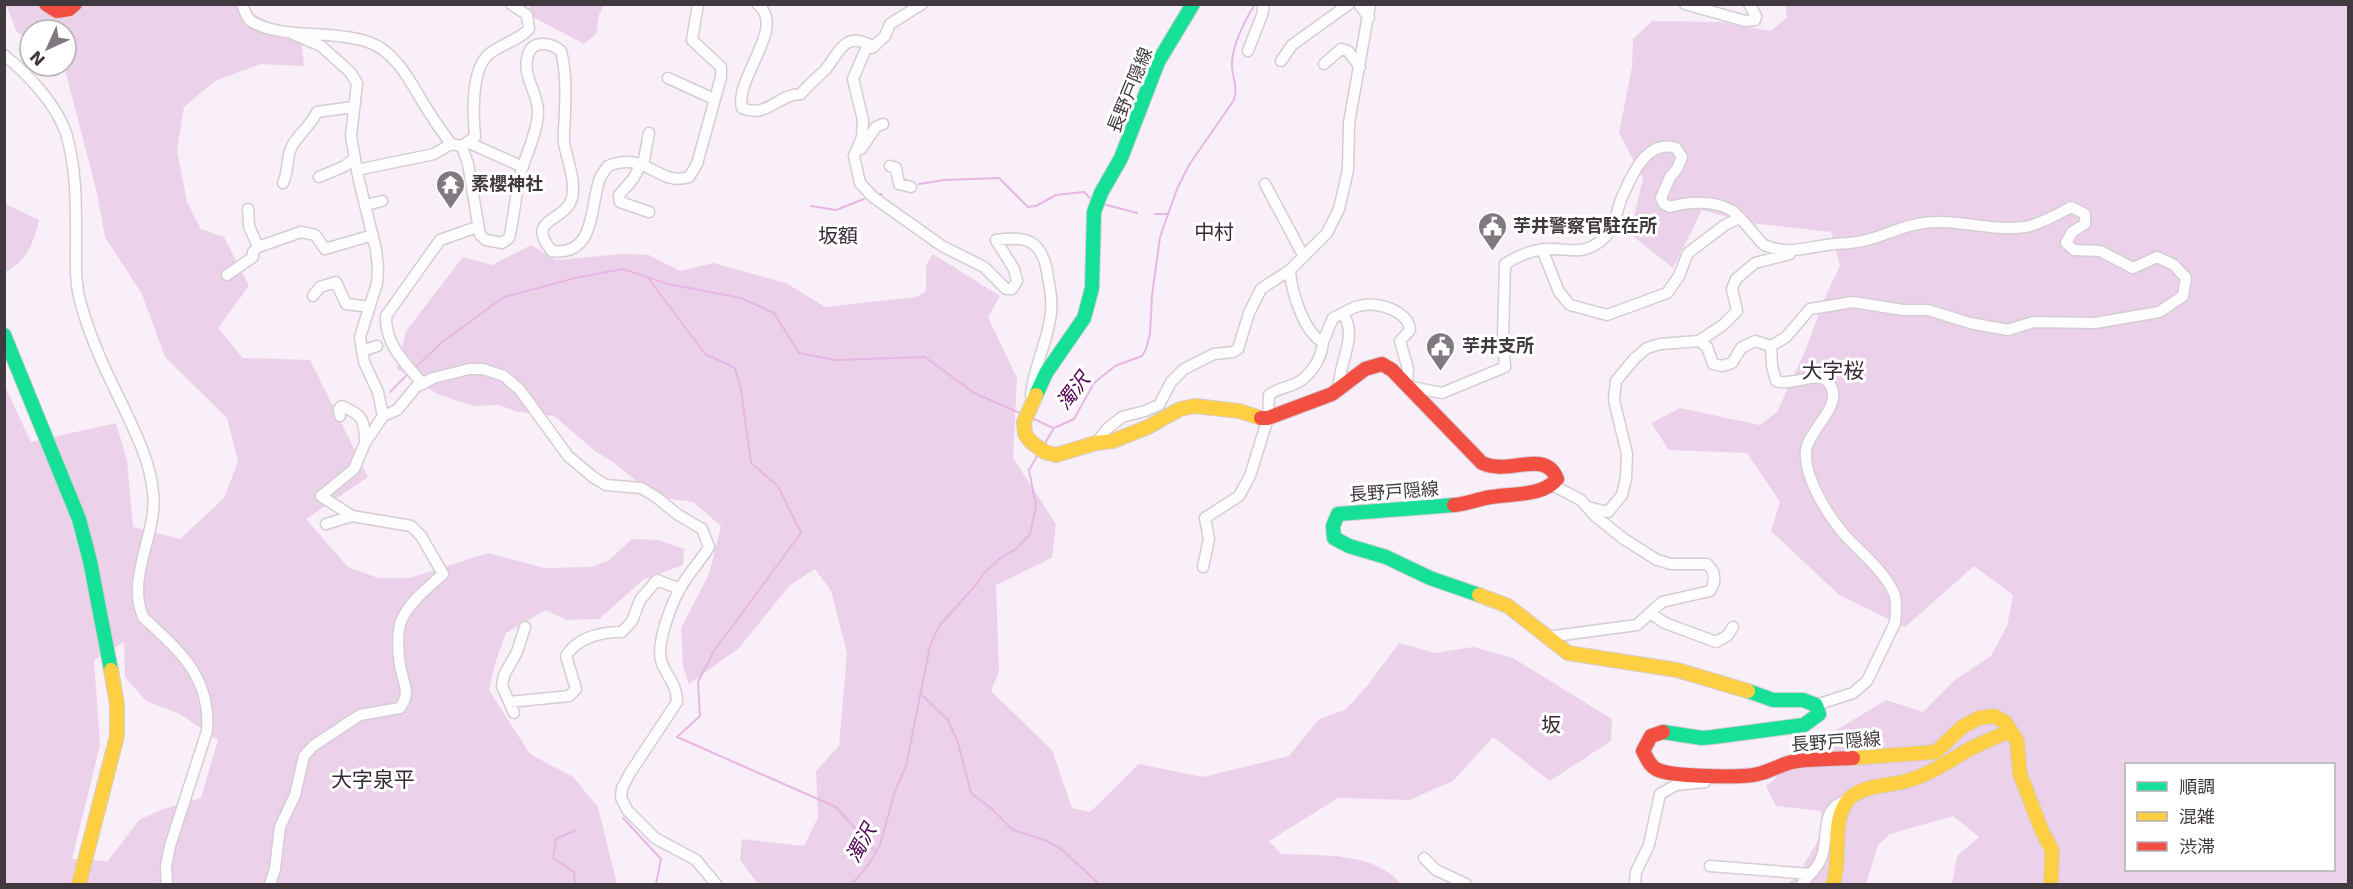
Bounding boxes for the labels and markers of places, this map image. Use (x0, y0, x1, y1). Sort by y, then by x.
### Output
temple icon: 素櫻神社 (434, 168, 466, 210)
place label: 素櫻神社 (471, 173, 543, 194)
public building icon: 芋井警察官駐在所 (1476, 210, 1508, 252)
place label: 芋井警察官駐在所 (1513, 215, 1657, 236)
public building icon: 芋井支所 (1425, 330, 1457, 372)
place label: 芋井支所 (1462, 335, 1534, 356)

